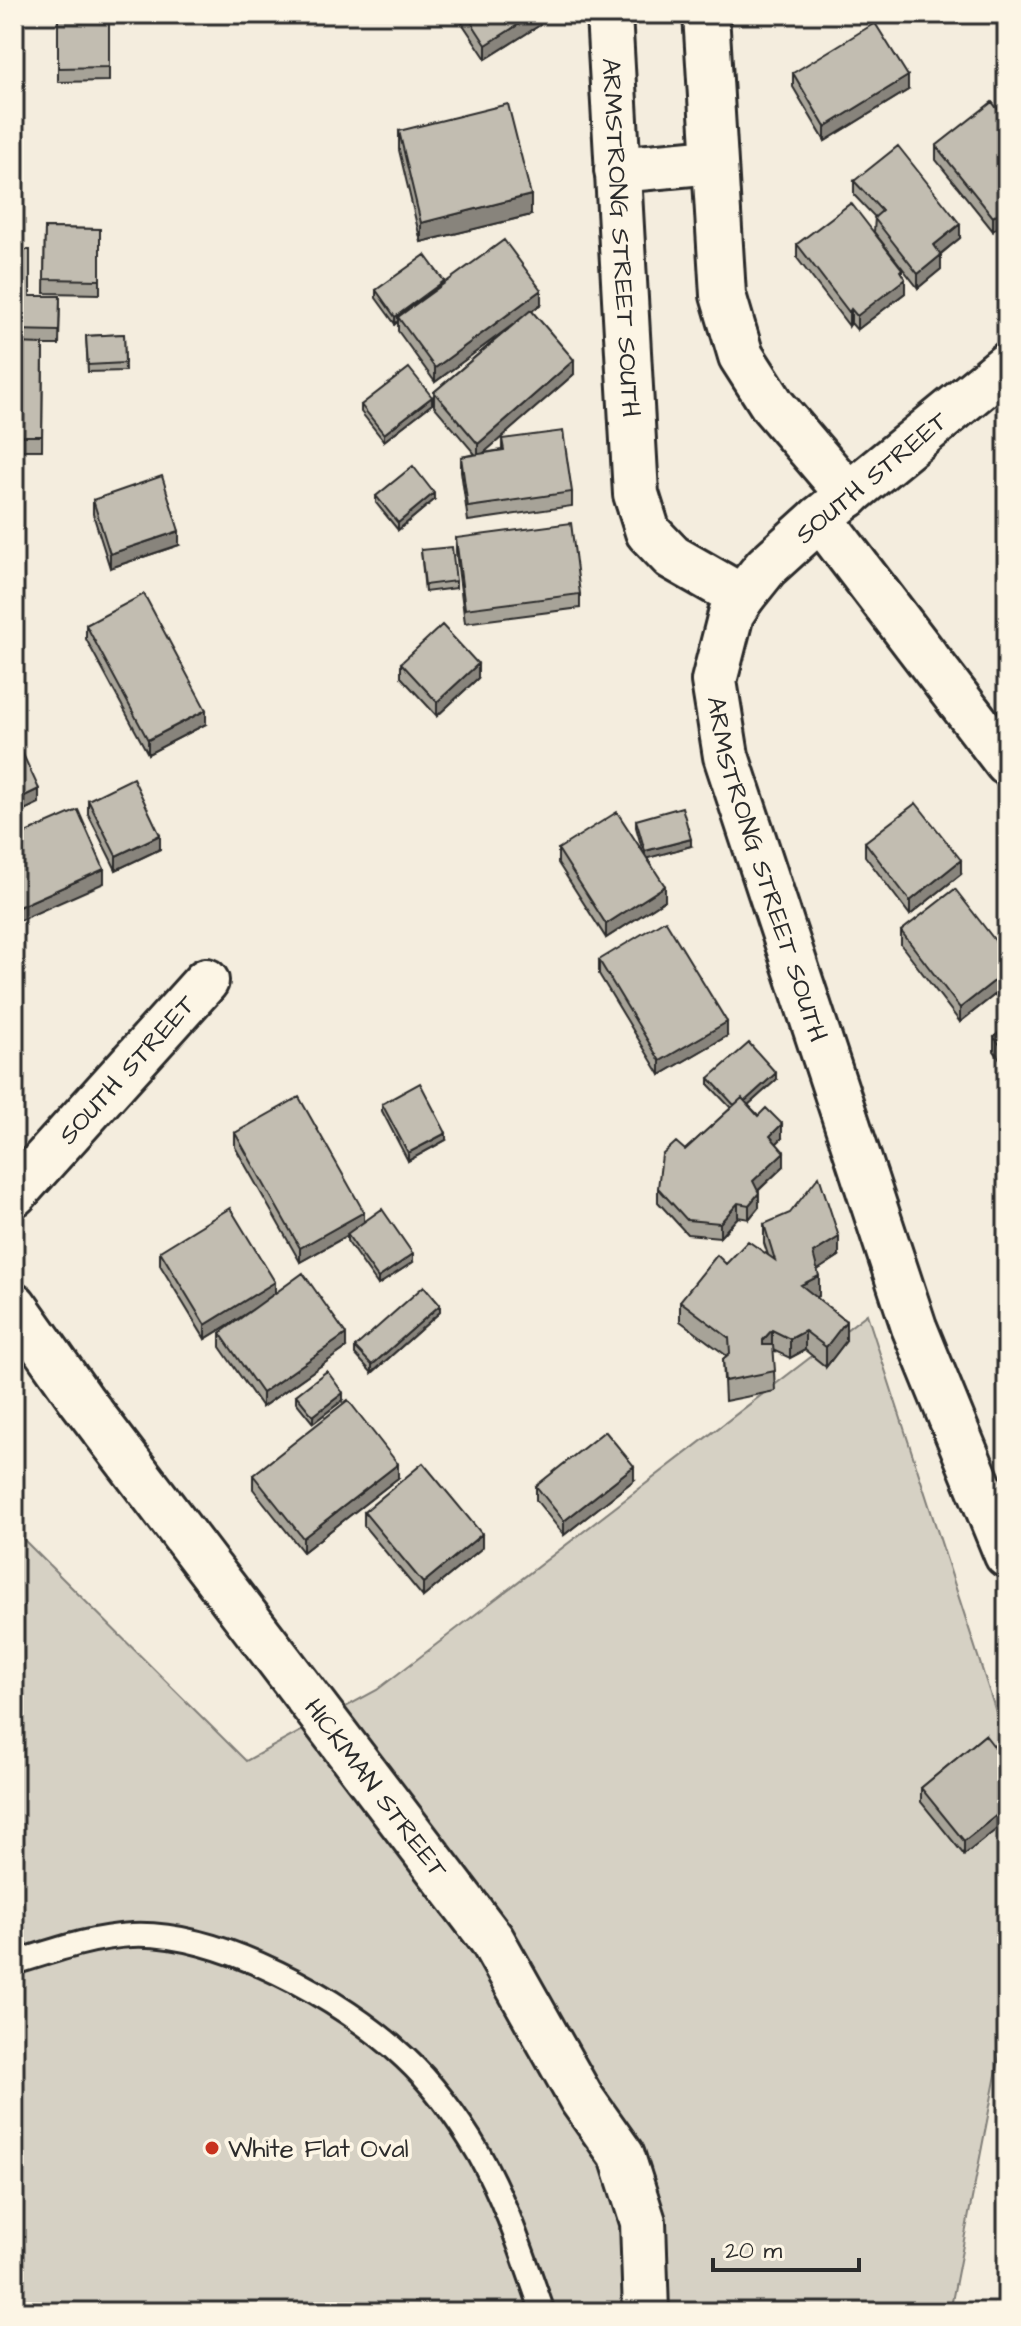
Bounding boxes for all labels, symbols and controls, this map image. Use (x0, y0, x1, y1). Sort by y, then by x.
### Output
street label: ARMSTRONG STREET SOUTH (593, 57, 649, 418)
street label: SOUTH STREET (787, 403, 956, 552)
street label: ARMSTRONG STREET SOUTH (698, 694, 836, 1047)
street label: SOUTH STREET (50, 987, 205, 1152)
street label: HICKMAN STREET (296, 1691, 456, 1887)
place label: White Flat Oval (228, 2131, 409, 2167)
marker: White Flat Oval (203, 2139, 221, 2157)
scale bar (713, 2222, 859, 2272)
text: 20 m (725, 2234, 782, 2268)

